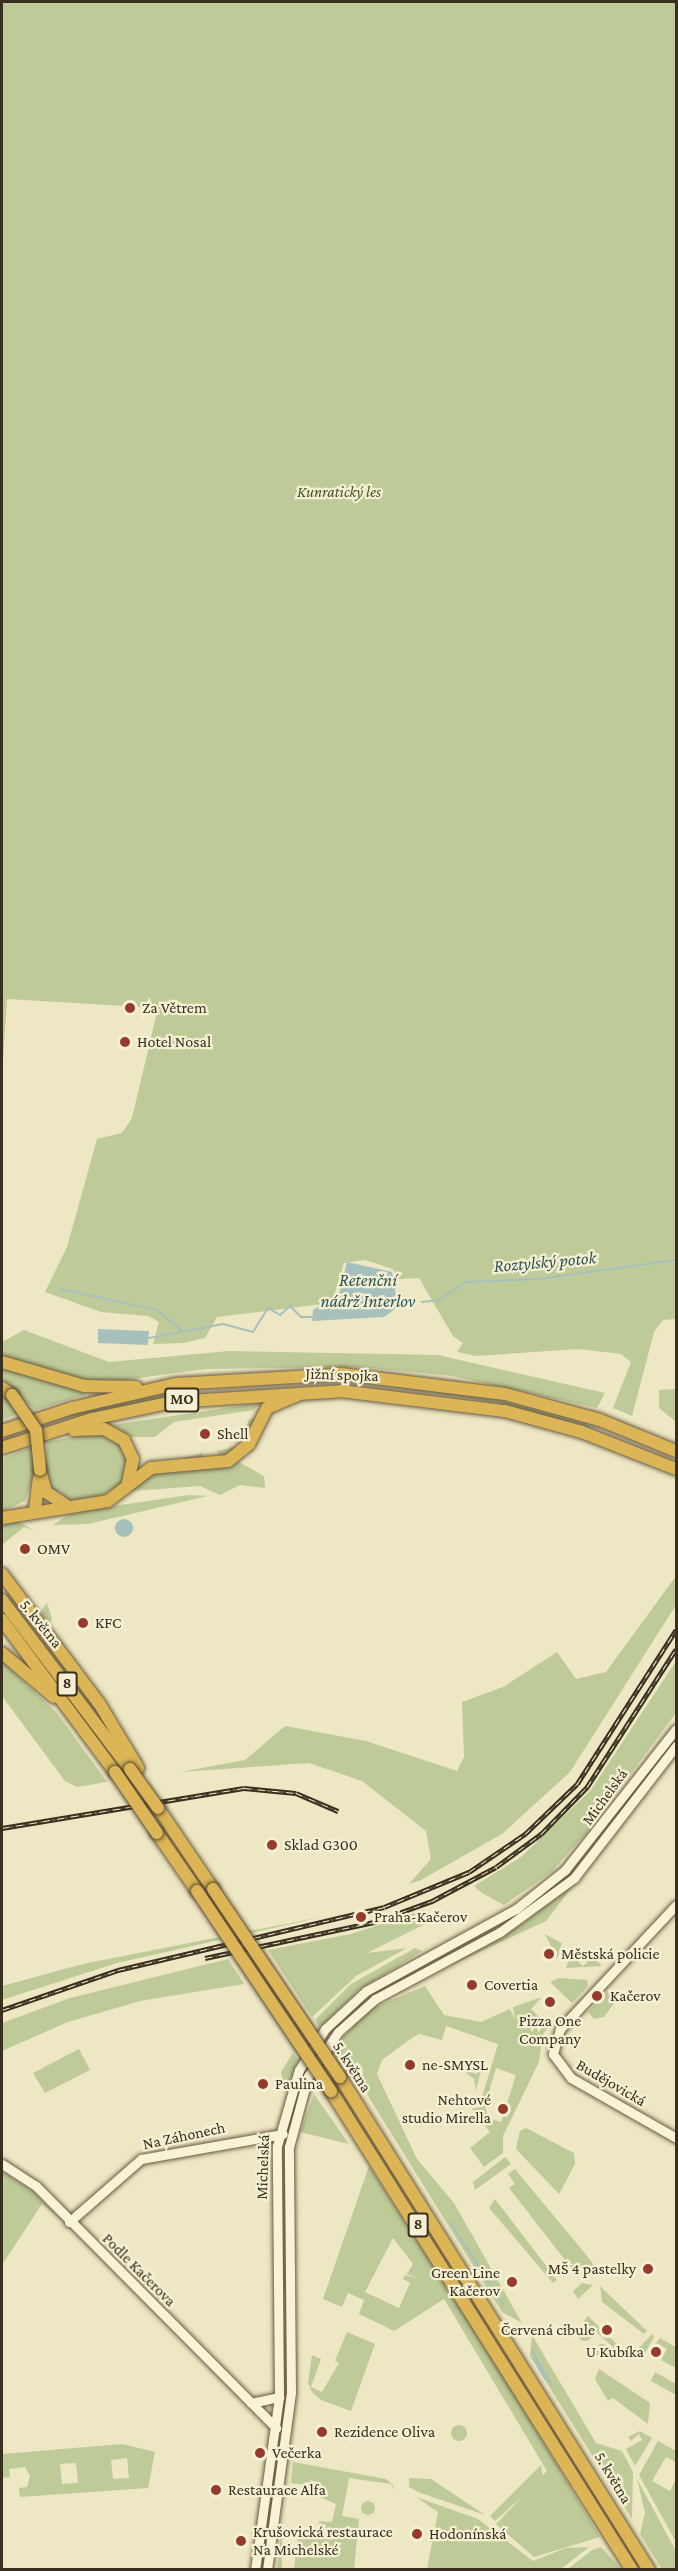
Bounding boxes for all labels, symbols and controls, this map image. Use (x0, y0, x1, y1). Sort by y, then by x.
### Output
park label: Kunratický les (297, 482, 381, 502)
place label: Za Větrem (142, 998, 207, 1018)
marker: Za Větrem (123, 1001, 137, 1015)
place label: Hotel Nosal (137, 1032, 211, 1052)
marker: Hotel Nosal (118, 1035, 132, 1049)
water label: Roztylský potok (493, 1247, 597, 1277)
water label: Retenční nádrž Interlov (321, 1270, 415, 1312)
street label: Jižní spojka (305, 1364, 379, 1386)
road number: MO (164, 1388, 200, 1412)
place label: Shell (217, 1424, 249, 1444)
marker: Shell (198, 1427, 212, 1441)
place label: OMV (37, 1539, 70, 1559)
marker: OMV (18, 1542, 32, 1556)
street label: 5. května (16, 1596, 66, 1652)
place label: KFC (95, 1613, 121, 1633)
marker: KFC (76, 1616, 90, 1630)
road number: 8 (56, 1672, 78, 1696)
street label: Michelská (578, 1765, 632, 1829)
place label: Sklad G300 (284, 1835, 358, 1855)
marker: Sklad G300 (265, 1838, 279, 1852)
place label: Praha-Kačerov (374, 1907, 467, 1927)
marker: Praha-Kačerov (352, 1908, 370, 1926)
place label: Městská policie (561, 1944, 660, 1964)
marker: Městská policie (542, 1947, 556, 1961)
place label: Covertia (484, 1975, 538, 1995)
marker: Covertia (465, 1978, 479, 1992)
place label: Kačerov (610, 1986, 661, 2006)
marker: Kačerov (588, 1987, 606, 2005)
marker: Pizza One Company (543, 1995, 557, 2009)
place label: Pizza One Company (519, 2011, 581, 2049)
street label: 5. května (328, 2038, 376, 2096)
place label: ne-SMYSL (422, 2055, 488, 2075)
street label: Budějovická (573, 2055, 649, 2111)
marker: ne-SMYSL (403, 2058, 417, 2072)
place label: Paulina (275, 2074, 323, 2094)
marker: Paulina (256, 2077, 270, 2091)
place label: Nehtové studio Mirella (402, 2090, 491, 2128)
marker: Nehtové studio Mirella (496, 2102, 510, 2116)
street label: Na Záhonech (141, 2118, 227, 2154)
street label: Michelská (252, 2134, 274, 2200)
road number: 8 (408, 2213, 428, 2237)
street label: Podle Kačerova (98, 2229, 180, 2311)
place label: MŠ 4 pastelky (548, 2259, 636, 2279)
marker: MŠ 4 pastelky (641, 2262, 655, 2276)
place label: Green Line Kačerov (431, 2263, 500, 2301)
marker: Green Line Kačerov (505, 2275, 519, 2289)
place label: Červená cibule (501, 2320, 595, 2340)
marker: Červená cibule (600, 2323, 614, 2337)
place label: U Kubíka (586, 2342, 644, 2362)
marker: U Kubíka (649, 2345, 663, 2359)
place label: Rezidence Oliva (334, 2422, 435, 2442)
marker: Rezidence Oliva (315, 2425, 329, 2439)
place label: Večerka (272, 2443, 322, 2463)
marker: Večerka (253, 2446, 267, 2460)
street label: 5. května (590, 2449, 636, 2507)
place label: Restaurace Alfa (228, 2480, 326, 2500)
marker: Restaurace Alfa (209, 2483, 223, 2497)
place label: Krušovická restaurace Na Michelské (253, 2522, 393, 2560)
place label: Hodonínská (429, 2524, 506, 2544)
marker: Hodonínská (410, 2527, 424, 2541)
marker: Krušovická restaurace Na Michelské (234, 2534, 248, 2548)

